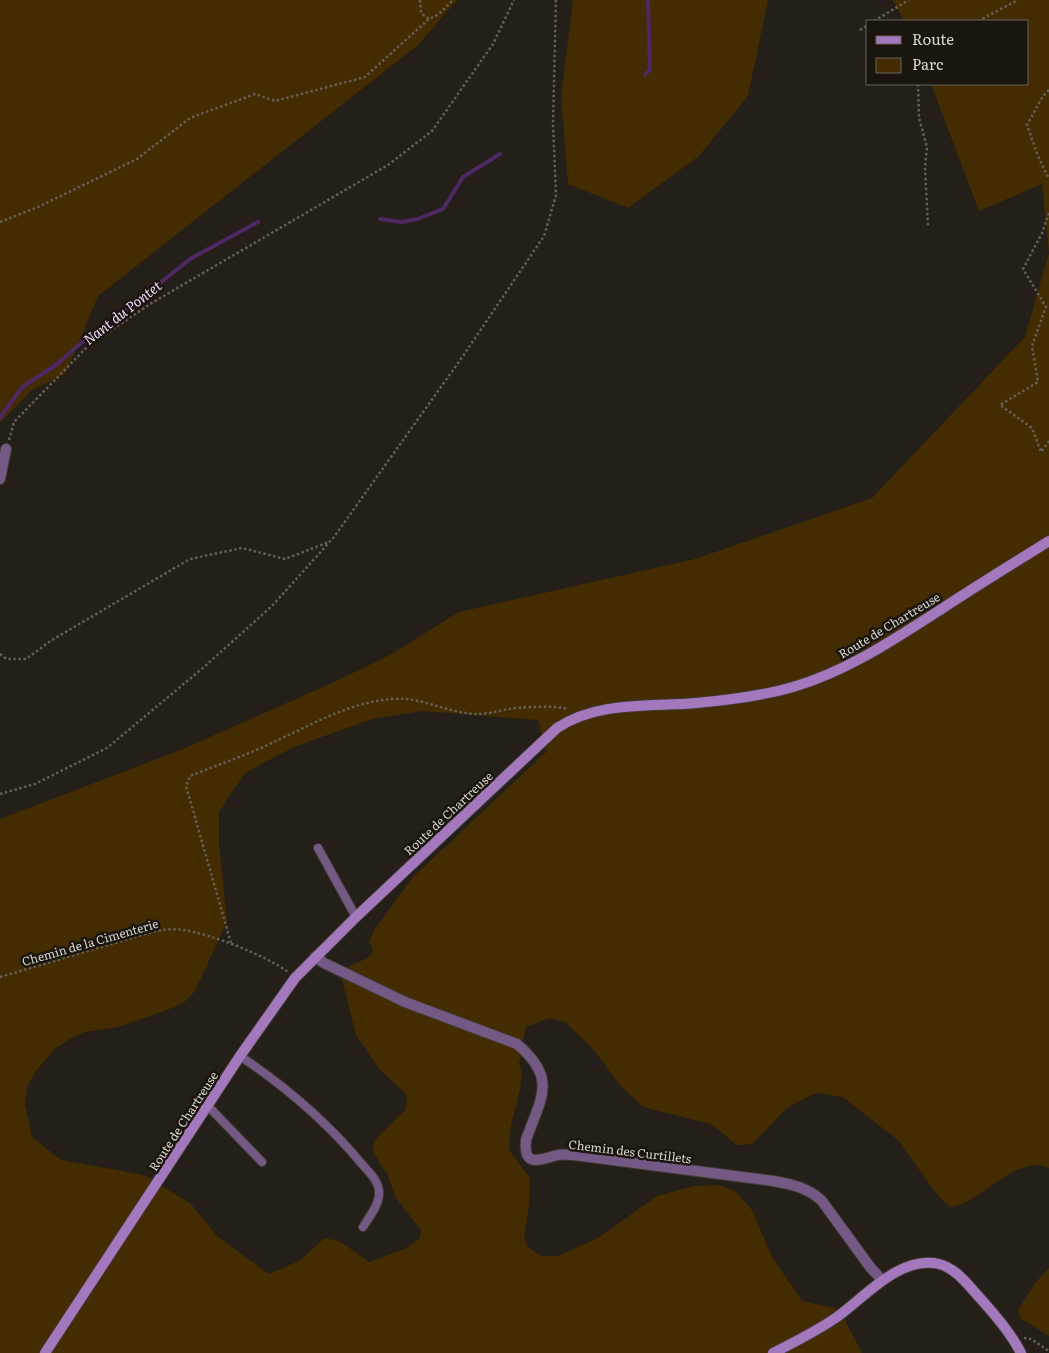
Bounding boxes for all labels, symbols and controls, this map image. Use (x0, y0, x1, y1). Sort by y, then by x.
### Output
legend (866, 20, 1029, 85)
text: Route (912, 27, 954, 50)
text: Parc (912, 52, 944, 75)
water label: Nant du Pontet (79, 275, 166, 349)
street label: Route de Chartreuse (835, 587, 943, 663)
street label: Route de Chartreuse (400, 767, 496, 859)
street label: Chemin de la Cimenterie (20, 914, 160, 970)
street label: Route de Chartreuse (144, 1068, 222, 1174)
street label: Chemin des Curtillets (568, 1135, 693, 1168)

